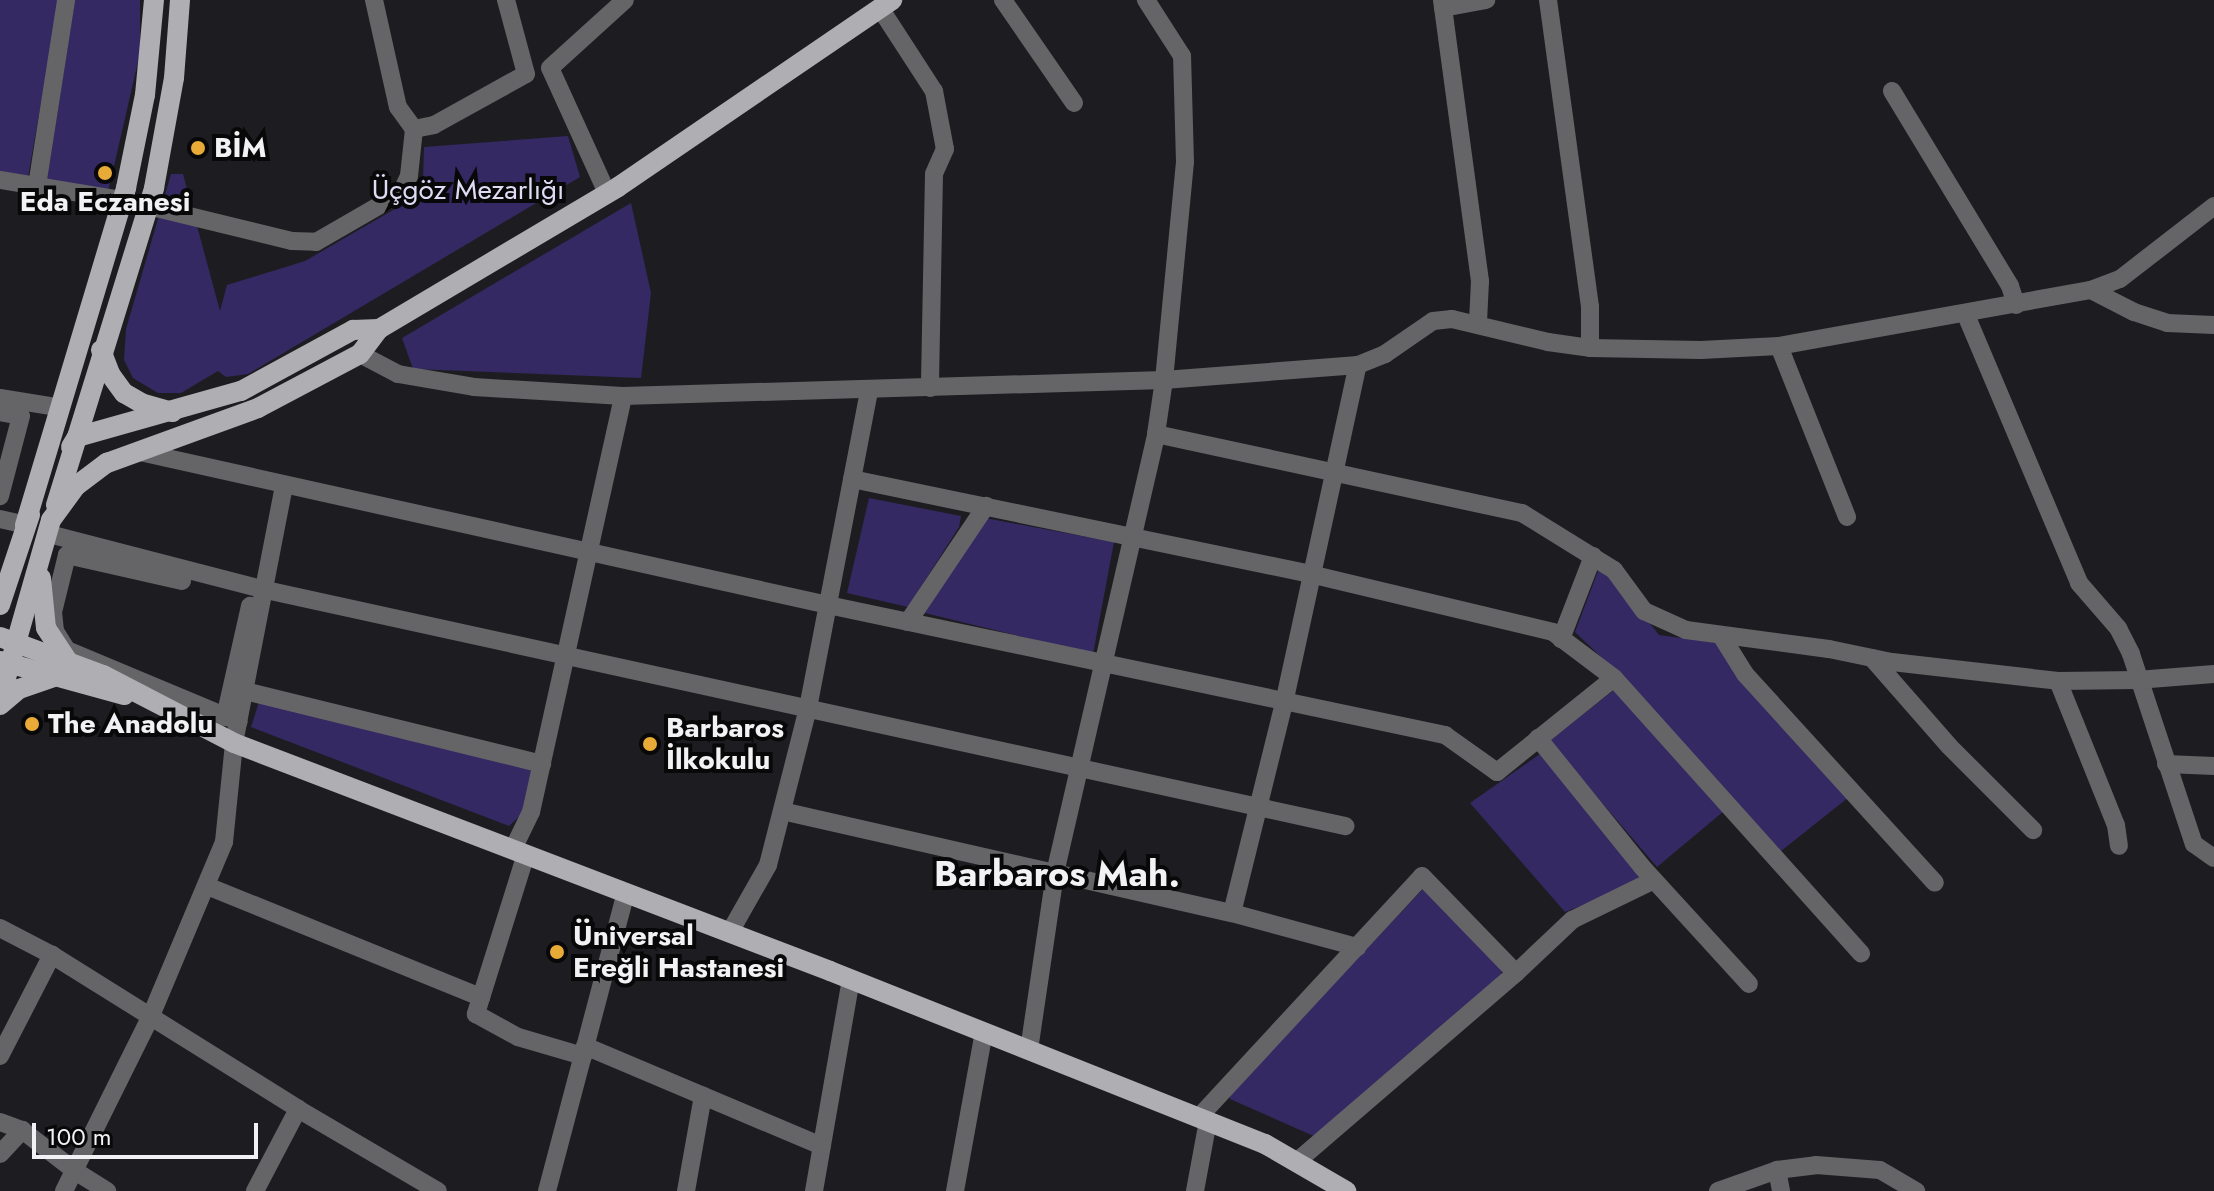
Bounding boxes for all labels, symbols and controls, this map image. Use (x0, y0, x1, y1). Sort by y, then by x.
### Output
place label: BİM (214, 131, 266, 165)
marker: BİM (189, 139, 207, 157)
marker: Eda Eczanesi (96, 164, 114, 182)
park label: Üçgöz Mezarlığı (372, 173, 564, 207)
place label: Eda Eczanesi (20, 185, 190, 219)
place label: The Anadolu (48, 707, 213, 741)
place label: Barbaros İlkokulu (666, 711, 784, 777)
marker: The Anadolu (23, 715, 41, 733)
marker: Barbaros İlkokulu (641, 735, 659, 753)
district label: Barbaros Mah. (934, 852, 1180, 896)
place label: Üniversal Ereğli Hastanesi (573, 919, 784, 985)
marker: Üniversal Ereğli Hastanesi (548, 943, 566, 961)
scale bar (36, 1107, 262, 1157)
text: 100 m (46, 1119, 112, 1154)

